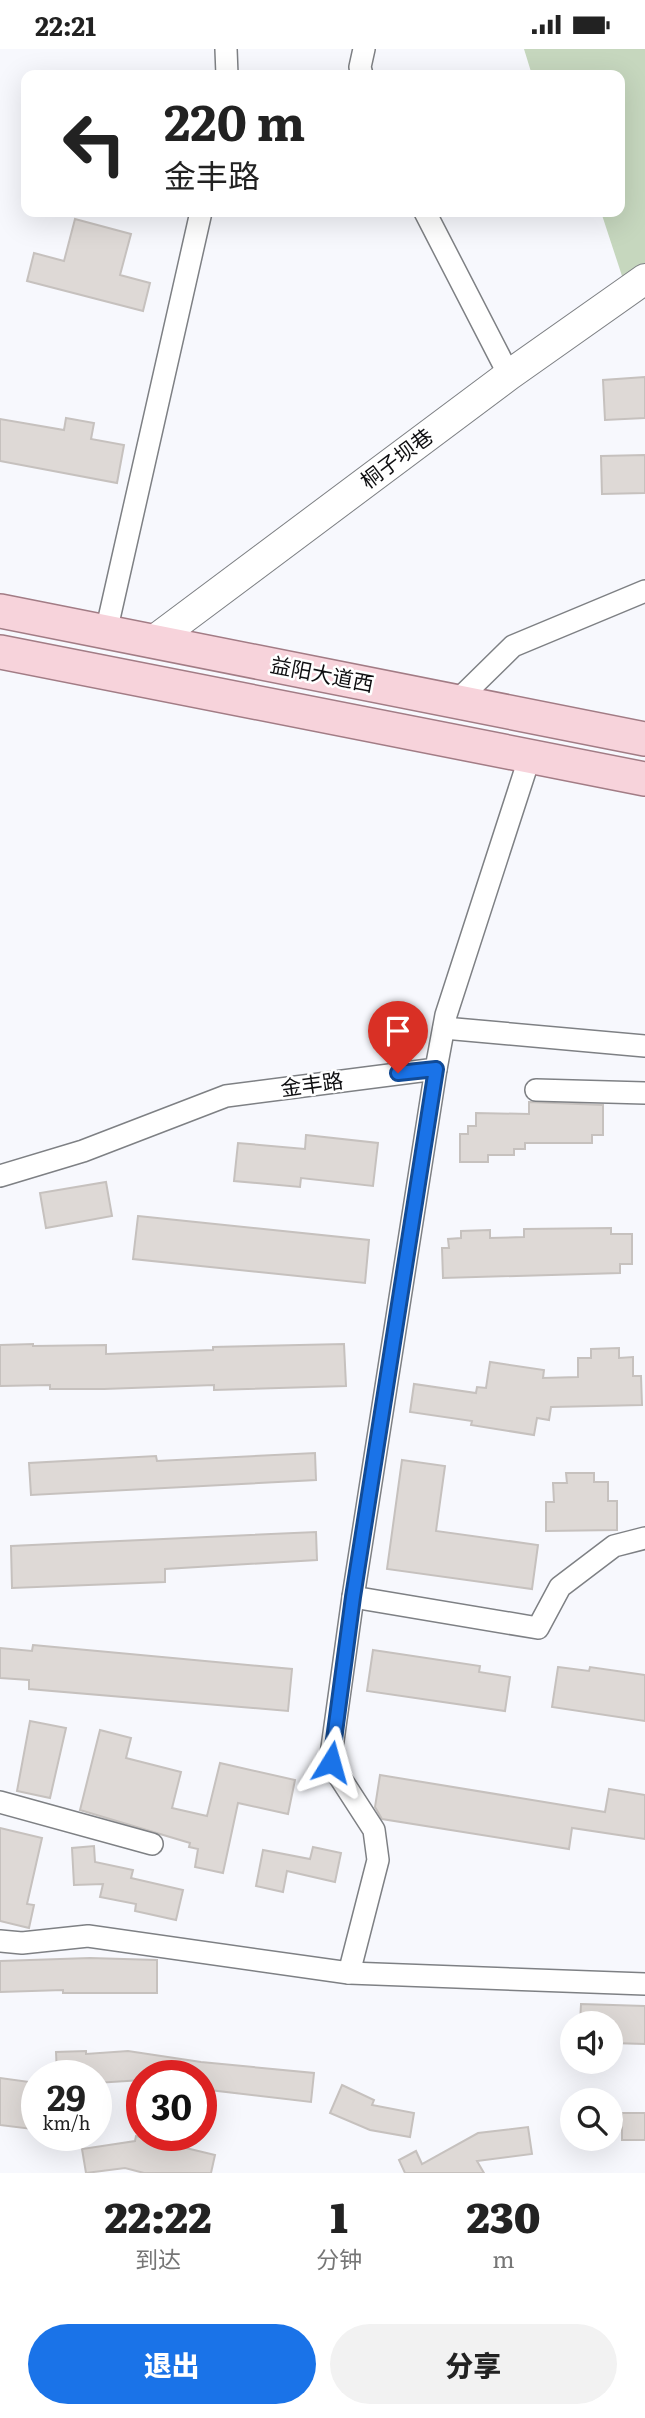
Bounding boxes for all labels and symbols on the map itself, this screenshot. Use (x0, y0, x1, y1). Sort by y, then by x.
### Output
street label: 桐子坝巷 (353, 419, 438, 495)
street label: 益阳大道西 (268, 647, 377, 698)
pin (368, 1001, 428, 1073)
street label: 金丰路 (278, 1063, 345, 1102)
position arrow (294, 1725, 368, 1799)
speed limit sign: 30 (126, 2060, 217, 2151)

